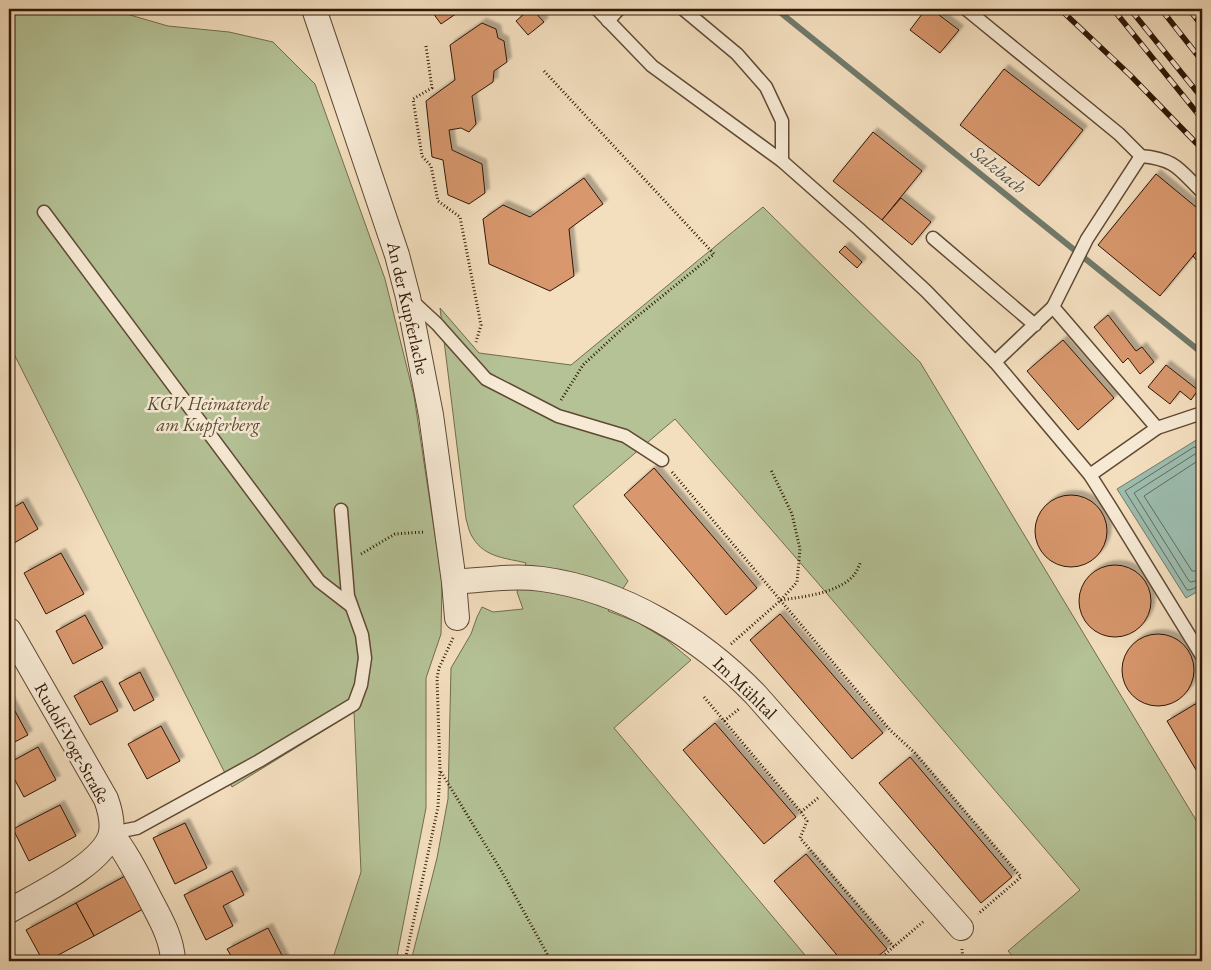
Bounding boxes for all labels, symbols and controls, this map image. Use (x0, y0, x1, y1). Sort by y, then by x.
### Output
water label: Salzbach (965, 139, 1031, 199)
street label: An der Kupferlache (382, 238, 435, 377)
park label: KGV Heimaterde am Kupferberg (146, 392, 270, 437)
street label: Im Mühltal (709, 652, 782, 724)
street label: Rudolf-Vogt-Straße (30, 678, 115, 807)

